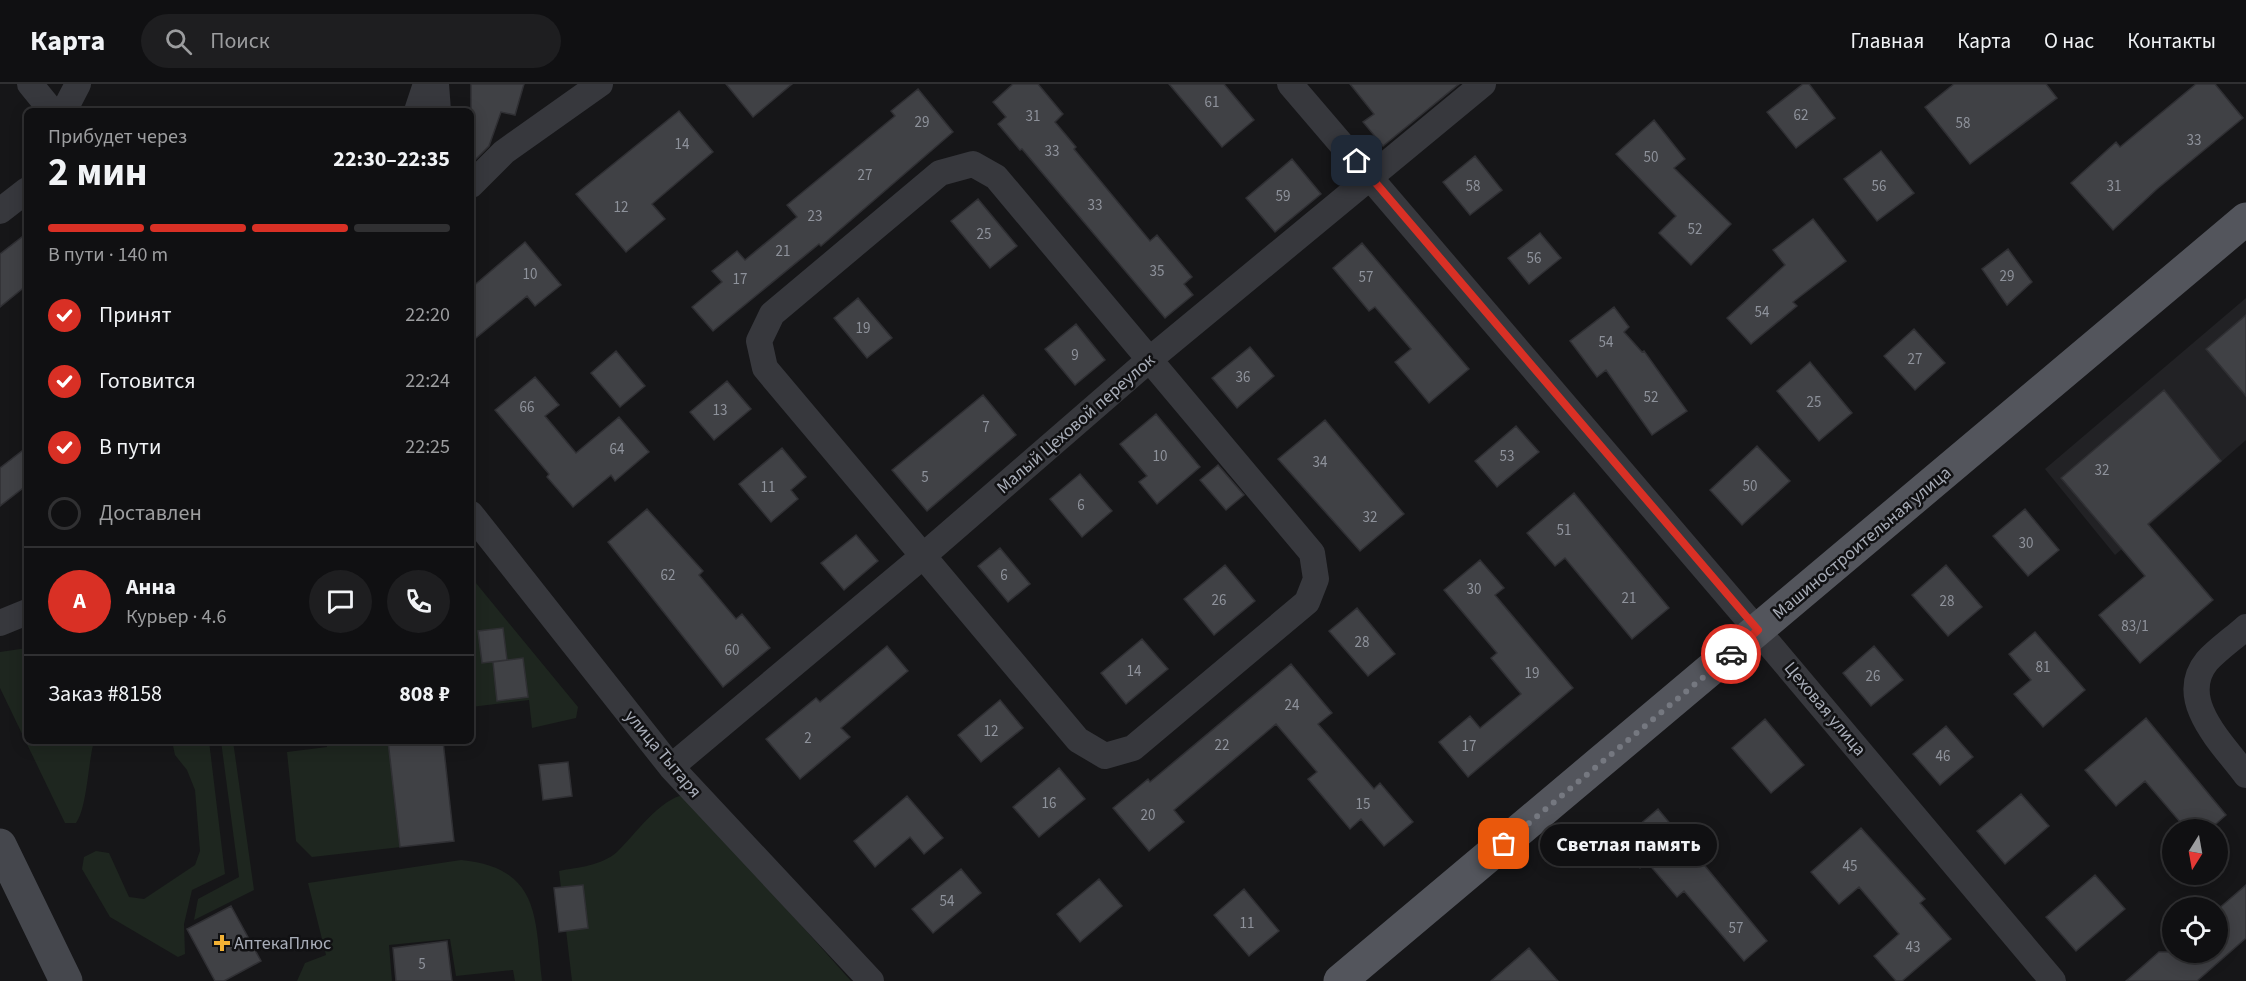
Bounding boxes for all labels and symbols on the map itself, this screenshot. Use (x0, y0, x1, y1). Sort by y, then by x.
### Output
house number: 61 (1205, 92, 1219, 113)
house number: 62 (1794, 105, 1808, 126)
house number: 31 (1026, 106, 1040, 127)
house number: 29 (915, 112, 929, 133)
house number: 58 (1956, 113, 1970, 134)
house number: 33 (2187, 130, 2201, 151)
house number: 14 (675, 134, 690, 155)
pin (1331, 135, 1382, 186)
house number: 33 (1045, 141, 1059, 162)
house number: 50 (1644, 147, 1658, 168)
house number: 27 (858, 165, 872, 186)
house number: 58 (1466, 176, 1480, 197)
house number: 56 (1872, 176, 1886, 197)
house number: 31 (2107, 176, 2121, 197)
house number: 59 (1276, 186, 1290, 207)
house number: 33 (1088, 195, 1102, 216)
house number: 12 (614, 197, 628, 218)
house number: 23 (808, 206, 822, 227)
house number: 52 (1688, 219, 1702, 240)
house number: 25 (977, 224, 991, 245)
house number: 21 (776, 241, 790, 262)
house number: 56 (1527, 248, 1541, 269)
house number: 35 (1150, 261, 1164, 282)
house number: 10 (523, 264, 537, 285)
house number: 29 (2000, 266, 2014, 287)
house number: 57 (1359, 267, 1373, 288)
house number: 17 (733, 269, 747, 290)
house number: 54 (1755, 302, 1770, 323)
house number: 19 (856, 318, 870, 339)
house number: 54 (1599, 332, 1614, 353)
house number: 9 (1071, 345, 1079, 366)
street label: Малый Цеховой переулок (991, 348, 1161, 500)
house number: 27 (1908, 349, 1922, 370)
house number: 36 (1236, 367, 1250, 388)
house number: 52 (1644, 387, 1658, 408)
house number: 25 (1807, 392, 1821, 413)
house number: 66 (520, 397, 534, 418)
house number: 13 (713, 400, 727, 421)
house number: 7 (982, 417, 990, 438)
house number: 64 (610, 439, 625, 460)
house number: 10 (1153, 446, 1167, 467)
house number: 53 (1500, 446, 1514, 467)
house number: 34 (1313, 452, 1328, 473)
house number: 32 (2095, 460, 2109, 481)
street label: Машиностроительная улица (1767, 461, 1957, 625)
house number: 5 (921, 467, 929, 488)
house number: 50 (1743, 476, 1757, 497)
house number: 11 (761, 477, 775, 498)
house number: 6 (1077, 495, 1085, 516)
house number: 32 (1363, 507, 1377, 528)
house number: 51 (1557, 520, 1571, 541)
house number: 30 (2019, 533, 2033, 554)
house number: 62 (661, 565, 675, 586)
house number: 6 (1000, 565, 1008, 586)
house number: 30 (1467, 579, 1481, 600)
house number: 21 (1622, 588, 1636, 609)
house number: 26 (1212, 590, 1226, 611)
house number: 28 (1940, 591, 1954, 612)
house number: 83/1 (2121, 616, 2149, 637)
courier (1701, 624, 1761, 684)
house number: 28 (1355, 632, 1369, 653)
house number: 60 (725, 640, 739, 661)
street label: Цеховая улица (1778, 656, 1872, 762)
house number: 81 (2036, 657, 2050, 678)
house number: 14 (1127, 661, 1142, 682)
house number: 19 (1525, 663, 1539, 684)
house number: 26 (1866, 666, 1880, 687)
house number: 24 (1285, 695, 1300, 716)
street label: улица Тытаря (619, 705, 707, 803)
house number: 12 (984, 721, 998, 742)
house number: 2 (804, 728, 812, 749)
house number: 22 (1215, 735, 1229, 756)
house number: 17 (1462, 736, 1476, 757)
house number: 46 (1936, 746, 1950, 767)
house number: 16 (1042, 793, 1056, 814)
house number: 15 (1356, 794, 1370, 815)
house number: 20 (1141, 805, 1155, 826)
pin (1478, 818, 1529, 869)
north arrow (2162, 819, 2228, 885)
callout: Светлая память (1540, 823, 1717, 865)
house number: 45 (1843, 856, 1857, 877)
house number: 54 (940, 891, 955, 912)
house number: 11 (1240, 913, 1254, 934)
house number: 57 (1729, 918, 1743, 939)
place label: АптекаПлюс (234, 931, 331, 956)
marker: АптекаПлюс (215, 936, 229, 950)
house number: 43 (1906, 937, 1920, 958)
house number: 5 (418, 954, 426, 975)

